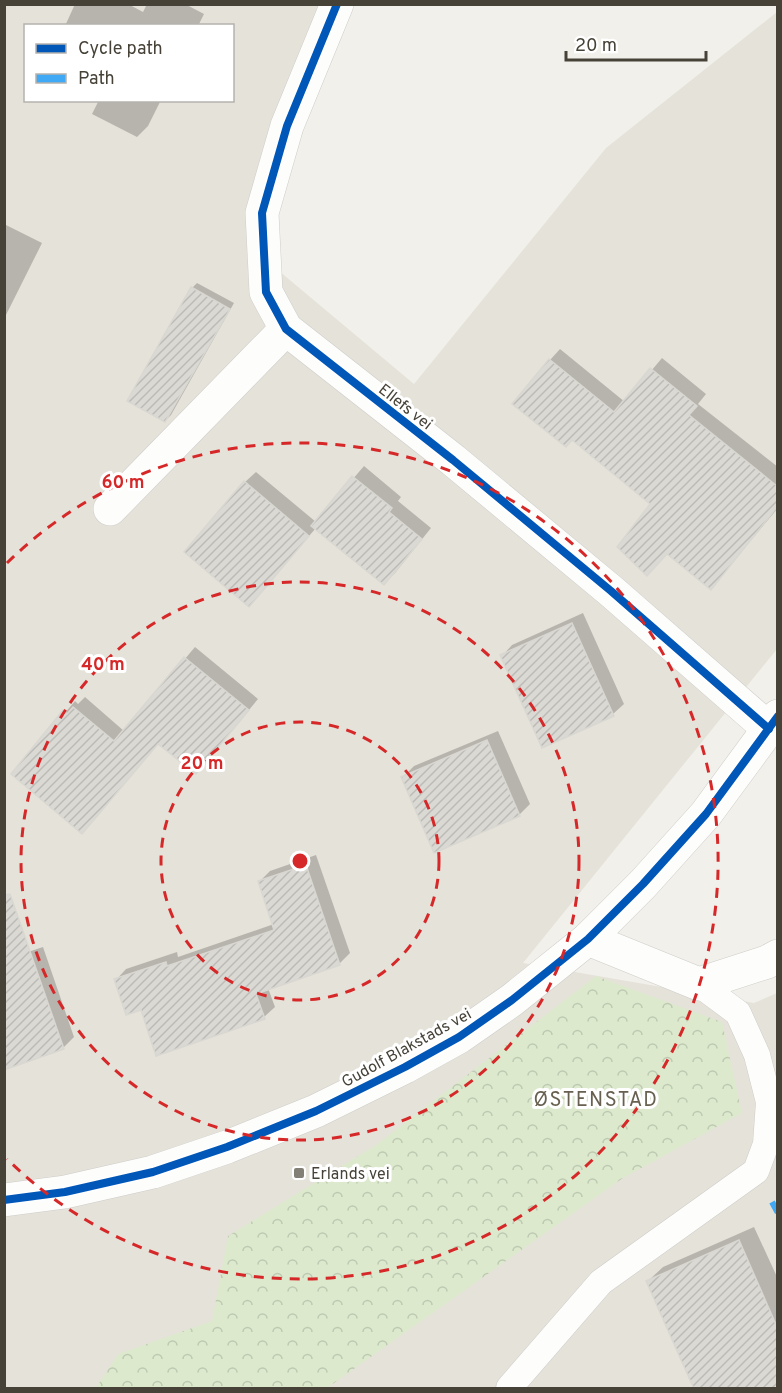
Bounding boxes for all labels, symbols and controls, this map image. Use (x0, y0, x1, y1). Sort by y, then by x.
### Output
legend (24, 24, 234, 102)
scale bar (566, 24, 706, 62)
text: 20 m (575, 35, 617, 58)
text: Cycle path (78, 38, 163, 61)
text: Path (78, 68, 115, 91)
street label: Ellefs vei (374, 380, 436, 435)
text: 60 m (101, 472, 145, 495)
text: 40 m (81, 654, 125, 677)
text: 20 m (180, 753, 224, 776)
centre of rings (290, 851, 310, 871)
street label: Gudolf Blakstads vei (339, 1005, 475, 1093)
district label: ØSTENSTAD (533, 1088, 659, 1114)
place label: Erlands vei (311, 1165, 390, 1185)
marker: Erlands vei (292, 1166, 306, 1180)

